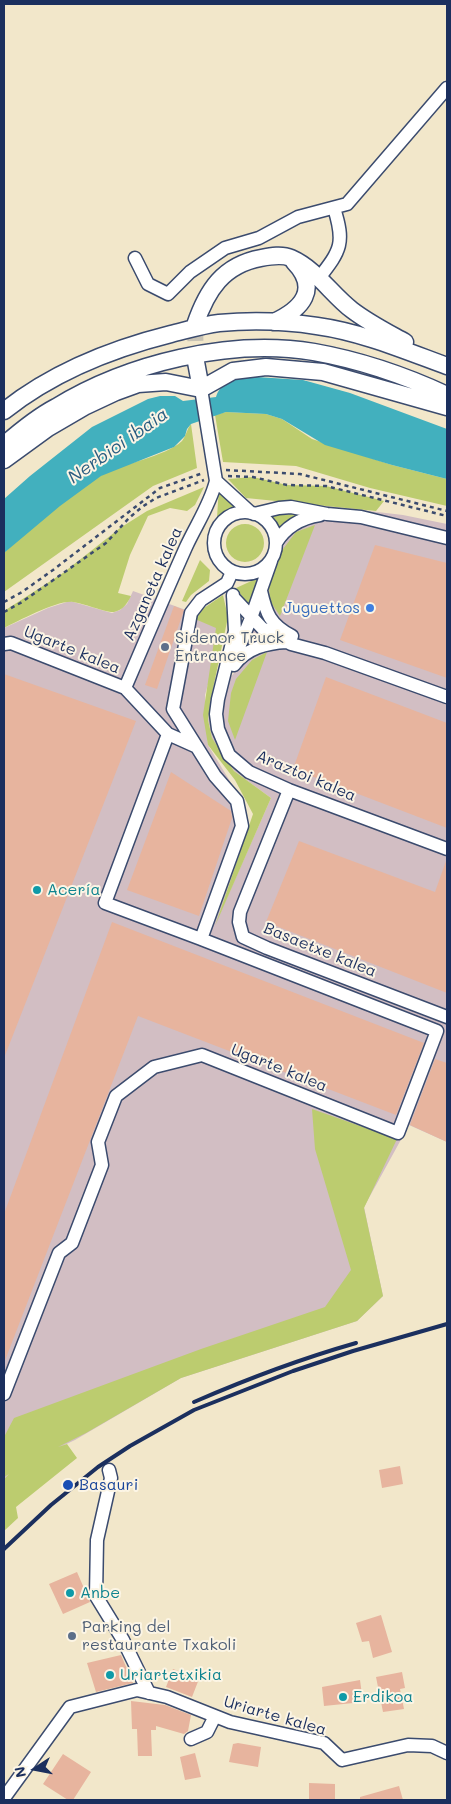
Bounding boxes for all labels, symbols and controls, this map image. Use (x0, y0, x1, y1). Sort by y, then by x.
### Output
water label: Nerbioi ibaia (64, 404, 172, 488)
street label: Azganeta kalea (119, 524, 187, 644)
place label: Juguettos (283, 598, 360, 618)
marker: Juguettos (364, 602, 376, 614)
street label: Ugarte kalea (21, 622, 123, 678)
place label: Sidenor Truck Entrance (175, 628, 284, 666)
marker: Sidenor Truck Entrance (159, 641, 171, 653)
street label: Araztoi kalea (253, 746, 359, 806)
place label: Acería (47, 880, 100, 900)
marker: Acería (31, 884, 43, 896)
street label: Basaetxe kalea (261, 919, 379, 981)
street label: Ugarte kalea (228, 1040, 330, 1096)
place label: Basauri (79, 1475, 138, 1495)
marker: Basauri (61, 1478, 75, 1492)
place label: Anbe (80, 1583, 120, 1603)
marker: Anbe (64, 1587, 76, 1599)
place label: Parking del restaurante Txakoli (82, 1617, 236, 1655)
marker: Parking del restaurante Txakoli (66, 1630, 78, 1642)
place label: Uriartetxikia (120, 1665, 222, 1685)
marker: Uriartetxikia (104, 1669, 116, 1681)
place label: Erdikoa (353, 1687, 413, 1707)
marker: Erdikoa (337, 1691, 349, 1703)
street label: Uriarte kalea (221, 1692, 329, 1740)
north arrow (10, 1744, 60, 1794)
text: N (9, 1765, 30, 1779)

